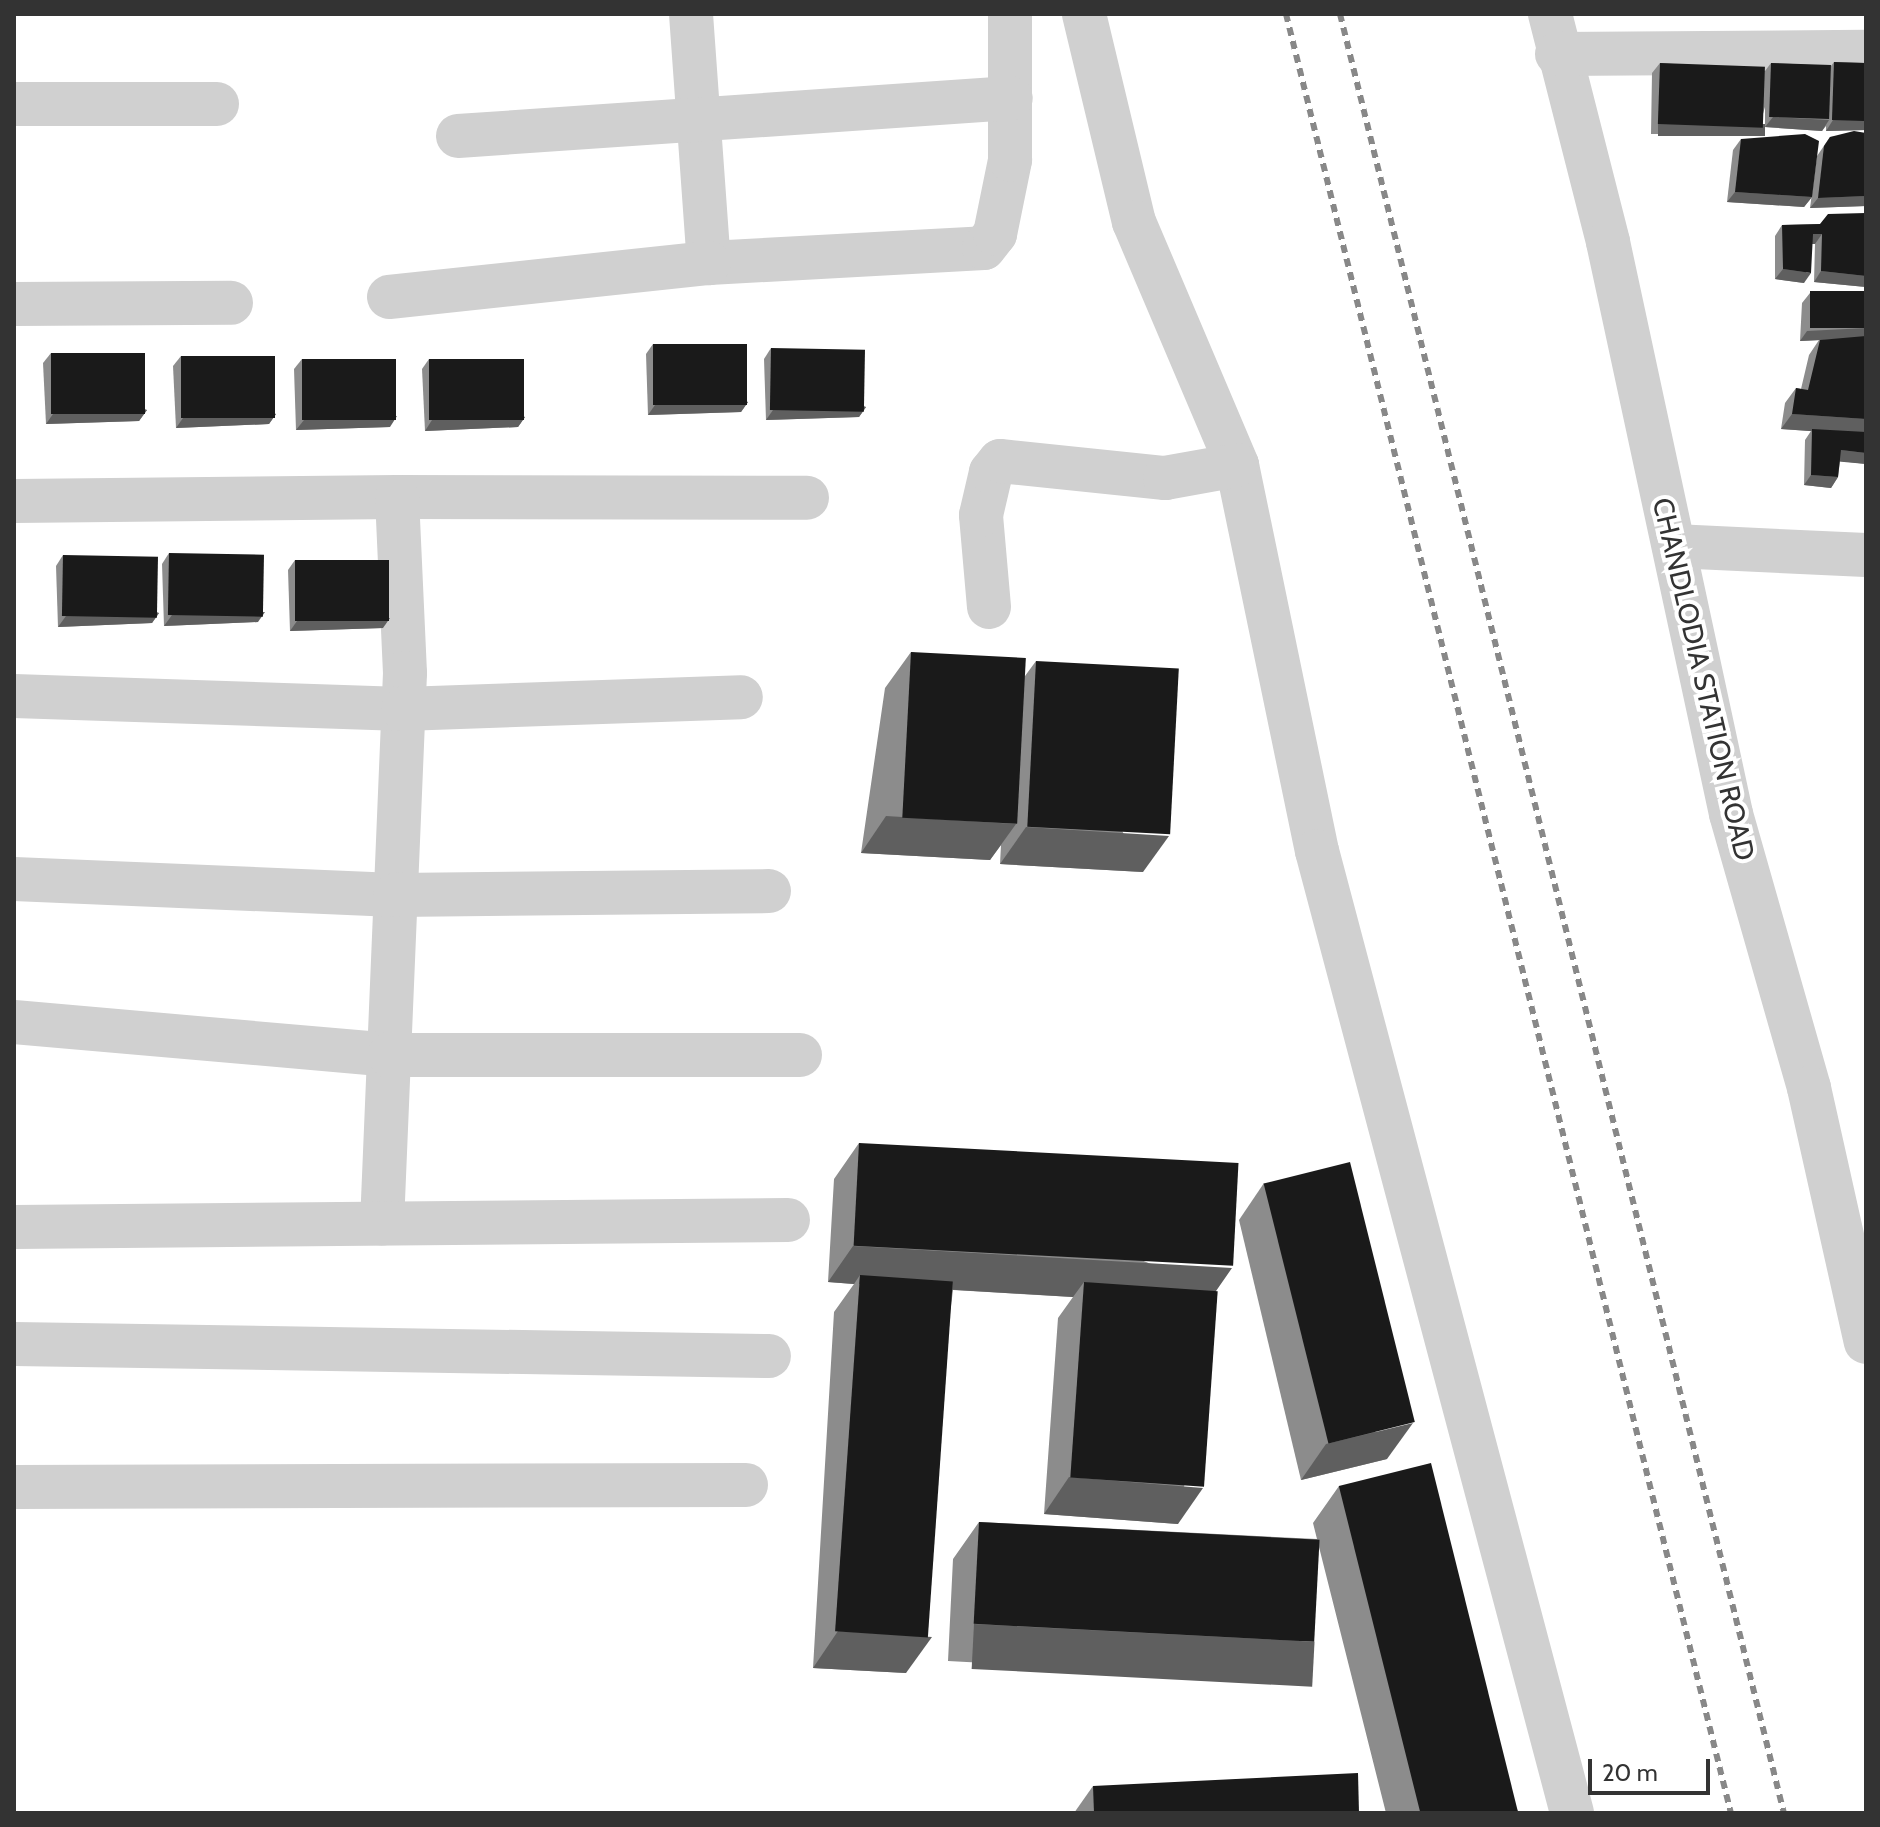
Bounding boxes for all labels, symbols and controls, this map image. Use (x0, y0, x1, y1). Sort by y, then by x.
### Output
street label: CHANDLODIA STATION ROAD (1646, 494, 1762, 864)
scale bar (1592, 1743, 1714, 1793)
text: 20 m (1602, 1758, 1658, 1787)

